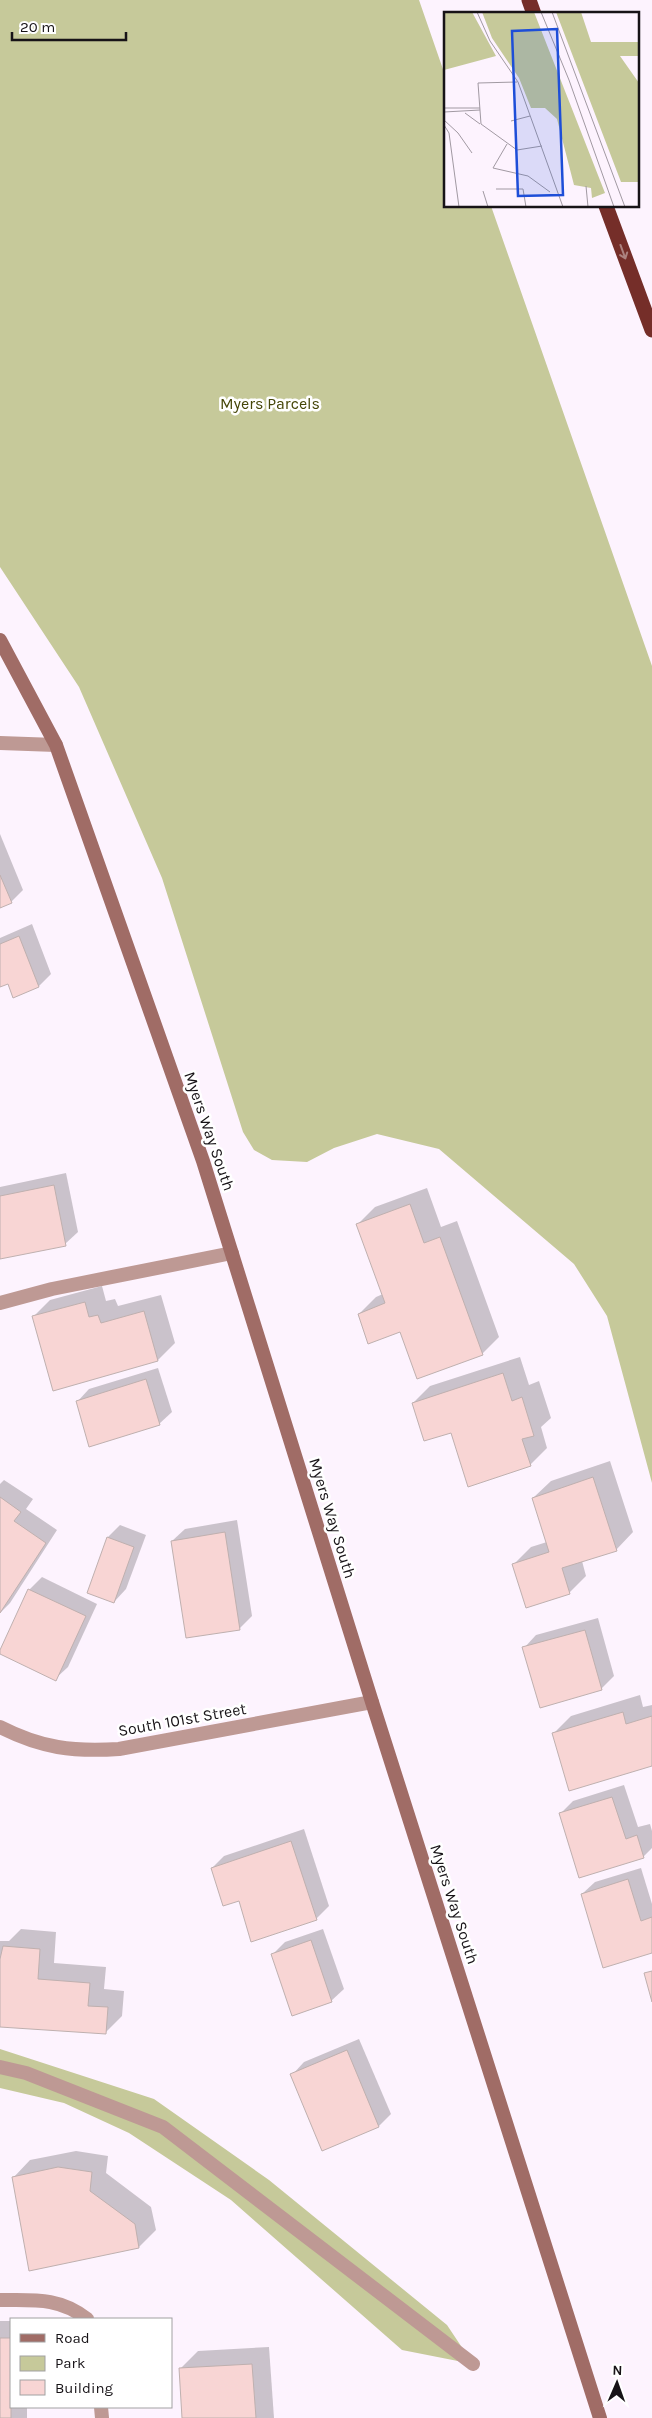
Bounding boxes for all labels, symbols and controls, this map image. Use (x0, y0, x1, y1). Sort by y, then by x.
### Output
scale bar (12, 10, 126, 42)
inset map (444, 12, 640, 208)
text: 20 m (20, 18, 55, 36)
one-way arrow (619, 244, 628, 259)
park label: Myers Parcels (220, 394, 320, 413)
street label: Myers Way South (180, 1069, 239, 1193)
street label: Myers Way South (305, 1456, 360, 1581)
street label: South 101st Street (117, 1699, 248, 1740)
street label: Myers Way South (426, 1842, 483, 1966)
legend (10, 2318, 172, 2408)
text: Road (55, 2329, 90, 2347)
text: Park (55, 2354, 85, 2372)
north arrow (592, 2358, 642, 2408)
text: N (612, 2362, 623, 2379)
text: Building (55, 2379, 113, 2397)

